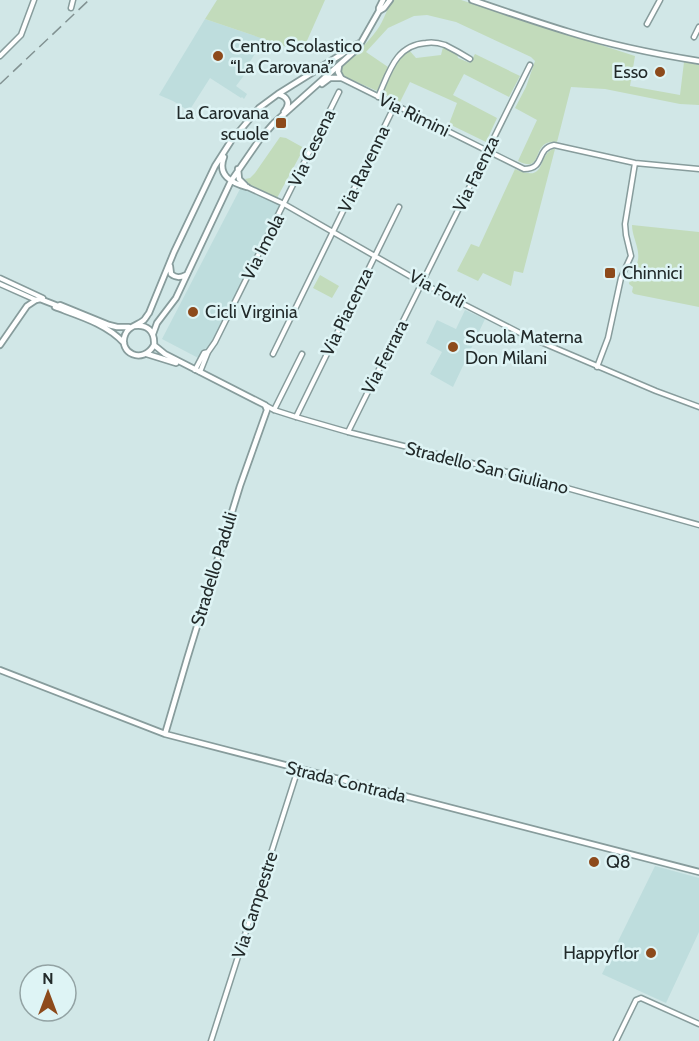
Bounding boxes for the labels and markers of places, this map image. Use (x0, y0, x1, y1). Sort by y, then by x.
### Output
place label: Centro Scolastico “La Carovana” (230, 35, 362, 78)
marker: Centro Scolastico “La Carovana” (211, 49, 225, 63)
place label: Esso (613, 61, 648, 83)
marker: Esso (653, 65, 667, 79)
place label: La Carovana scuole (176, 102, 269, 145)
marker: La Carovana scuole (274, 116, 288, 130)
place label: Chinnici (622, 262, 683, 284)
marker: Chinnici (603, 266, 617, 280)
place label: Cicli Virginia (205, 301, 298, 323)
marker: Cicli Virginia (186, 305, 200, 319)
place label: Scuola Materna Don Milani (465, 326, 583, 369)
marker: Scuola Materna Don Milani (446, 340, 460, 354)
place label: Q8 (606, 851, 631, 873)
marker: Q8 (587, 855, 601, 869)
place label: Happyflor (563, 942, 639, 964)
marker: Happyflor (644, 946, 658, 960)

